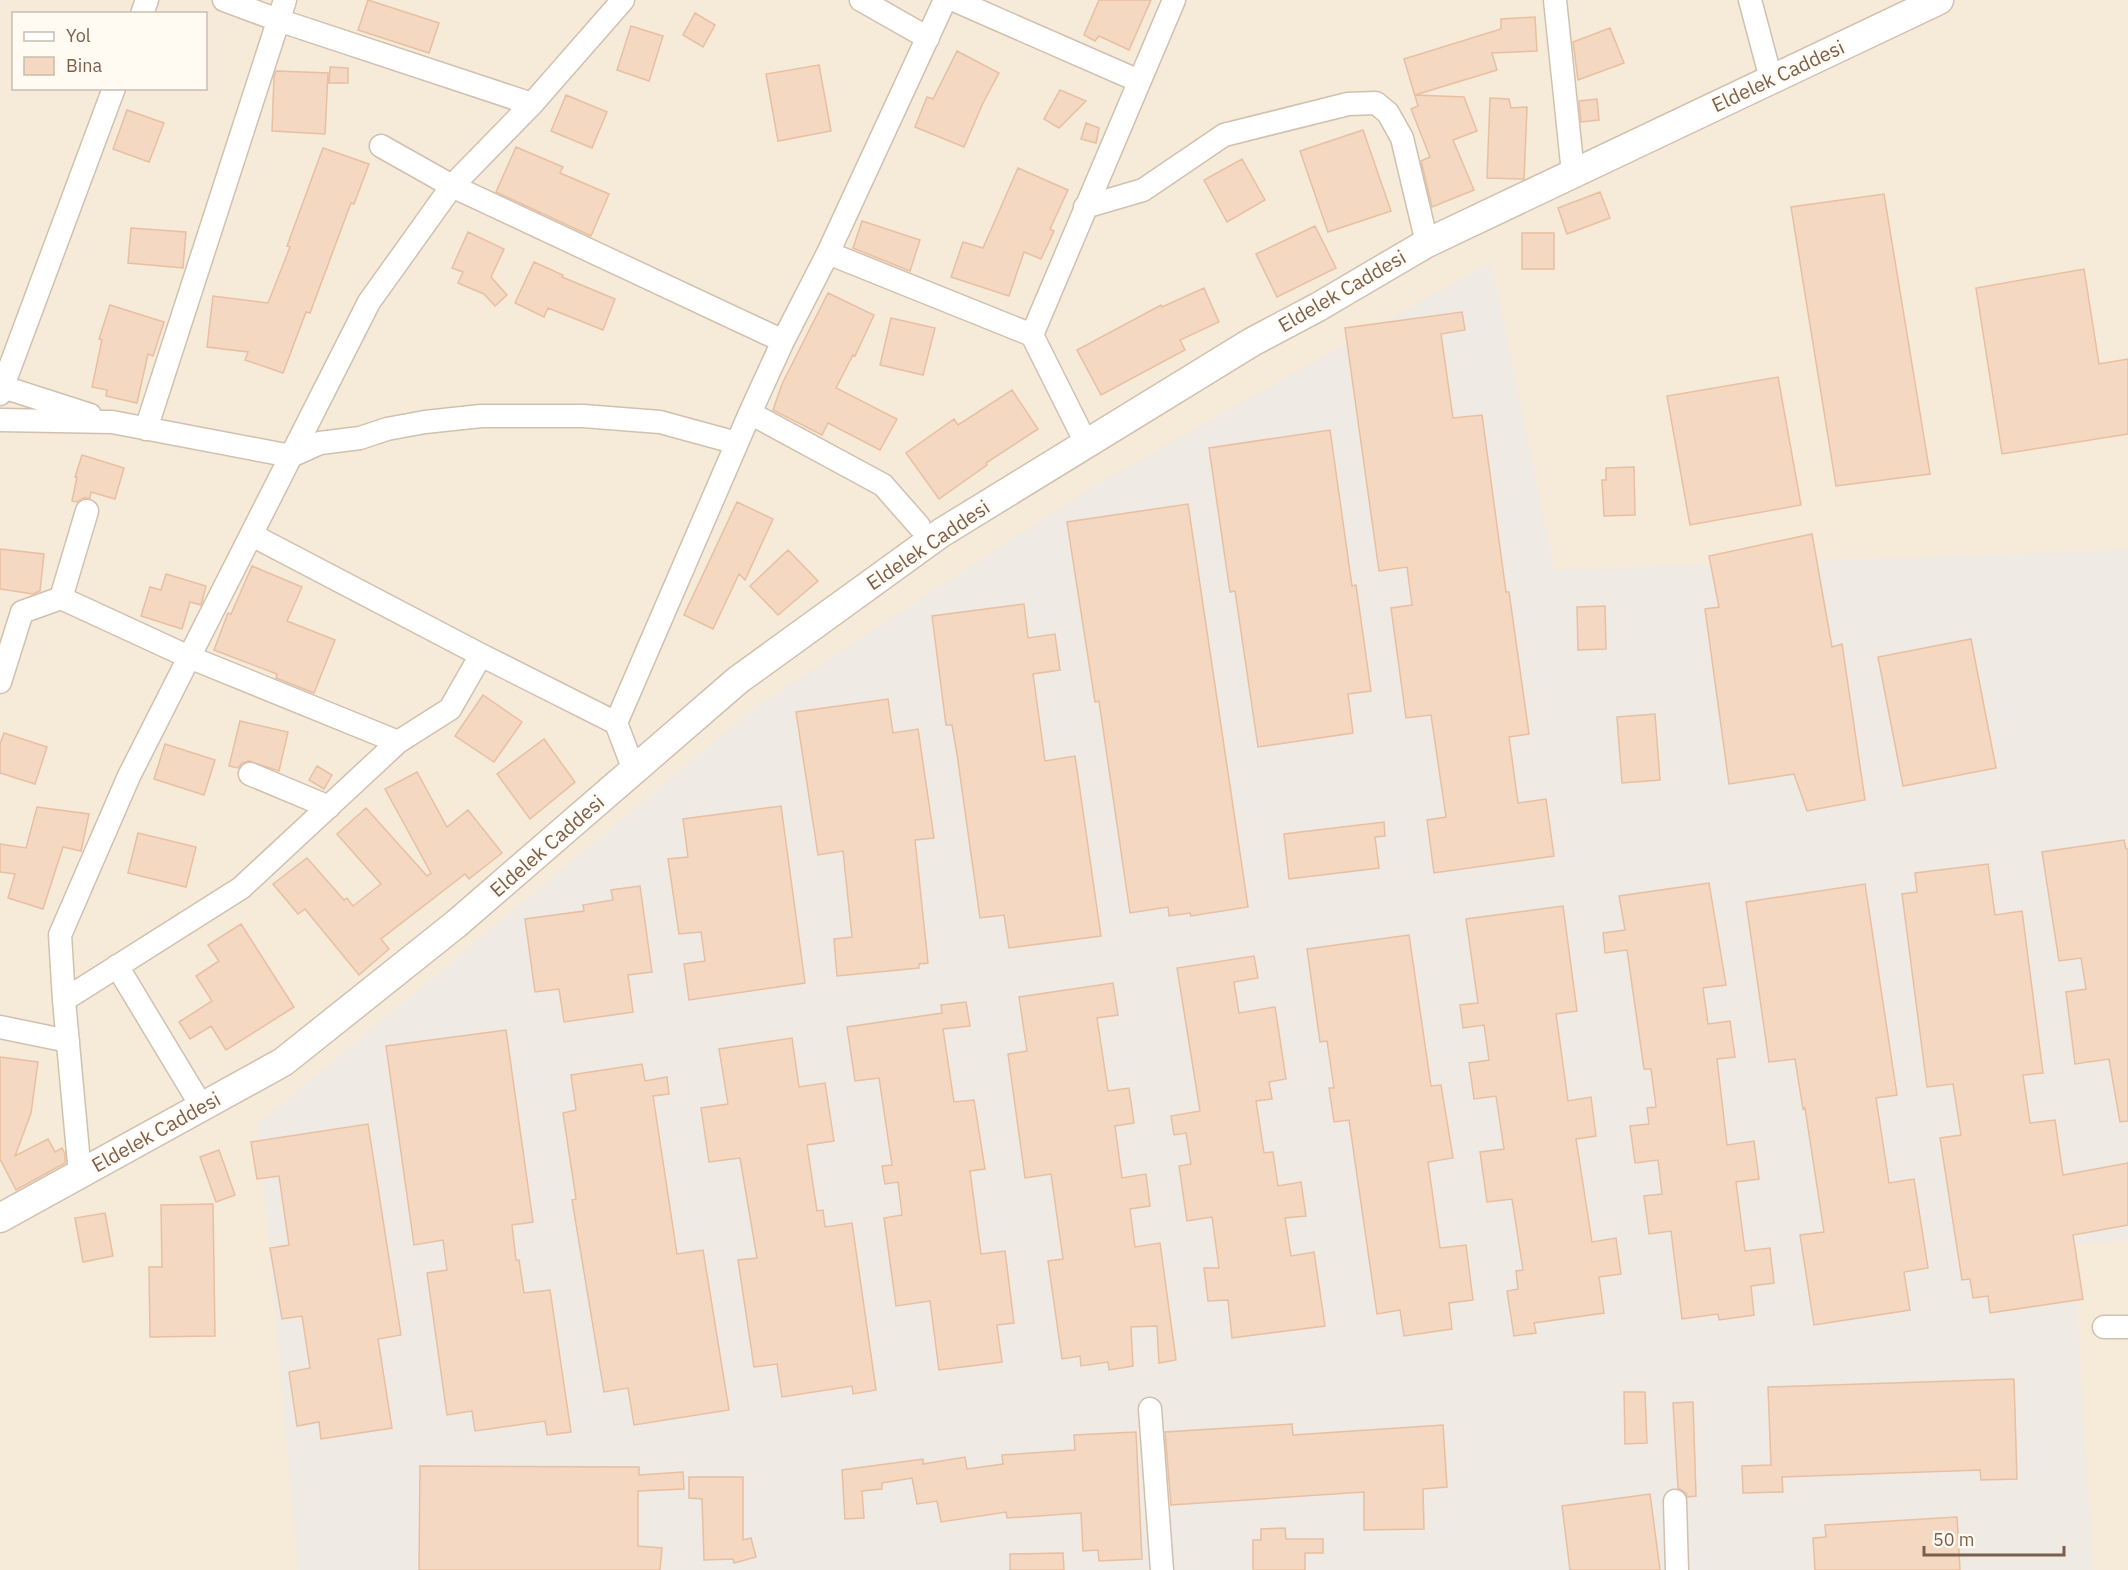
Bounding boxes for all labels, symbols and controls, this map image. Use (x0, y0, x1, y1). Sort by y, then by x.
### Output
legend (12, 12, 207, 90)
text: Yol (66, 24, 91, 47)
street label: Eldelek Caddesi (1707, 33, 1848, 118)
text: Bina (66, 54, 102, 77)
street label: Eldelek Caddesi (1273, 243, 1411, 338)
street label: Eldelek Caddesi (861, 493, 995, 596)
street label: Eldelek Caddesi (484, 788, 610, 903)
street label: Eldelek Caddesi (87, 1085, 225, 1178)
scale bar (1924, 1519, 2064, 1557)
text: 50 m (1933, 1528, 1975, 1551)

